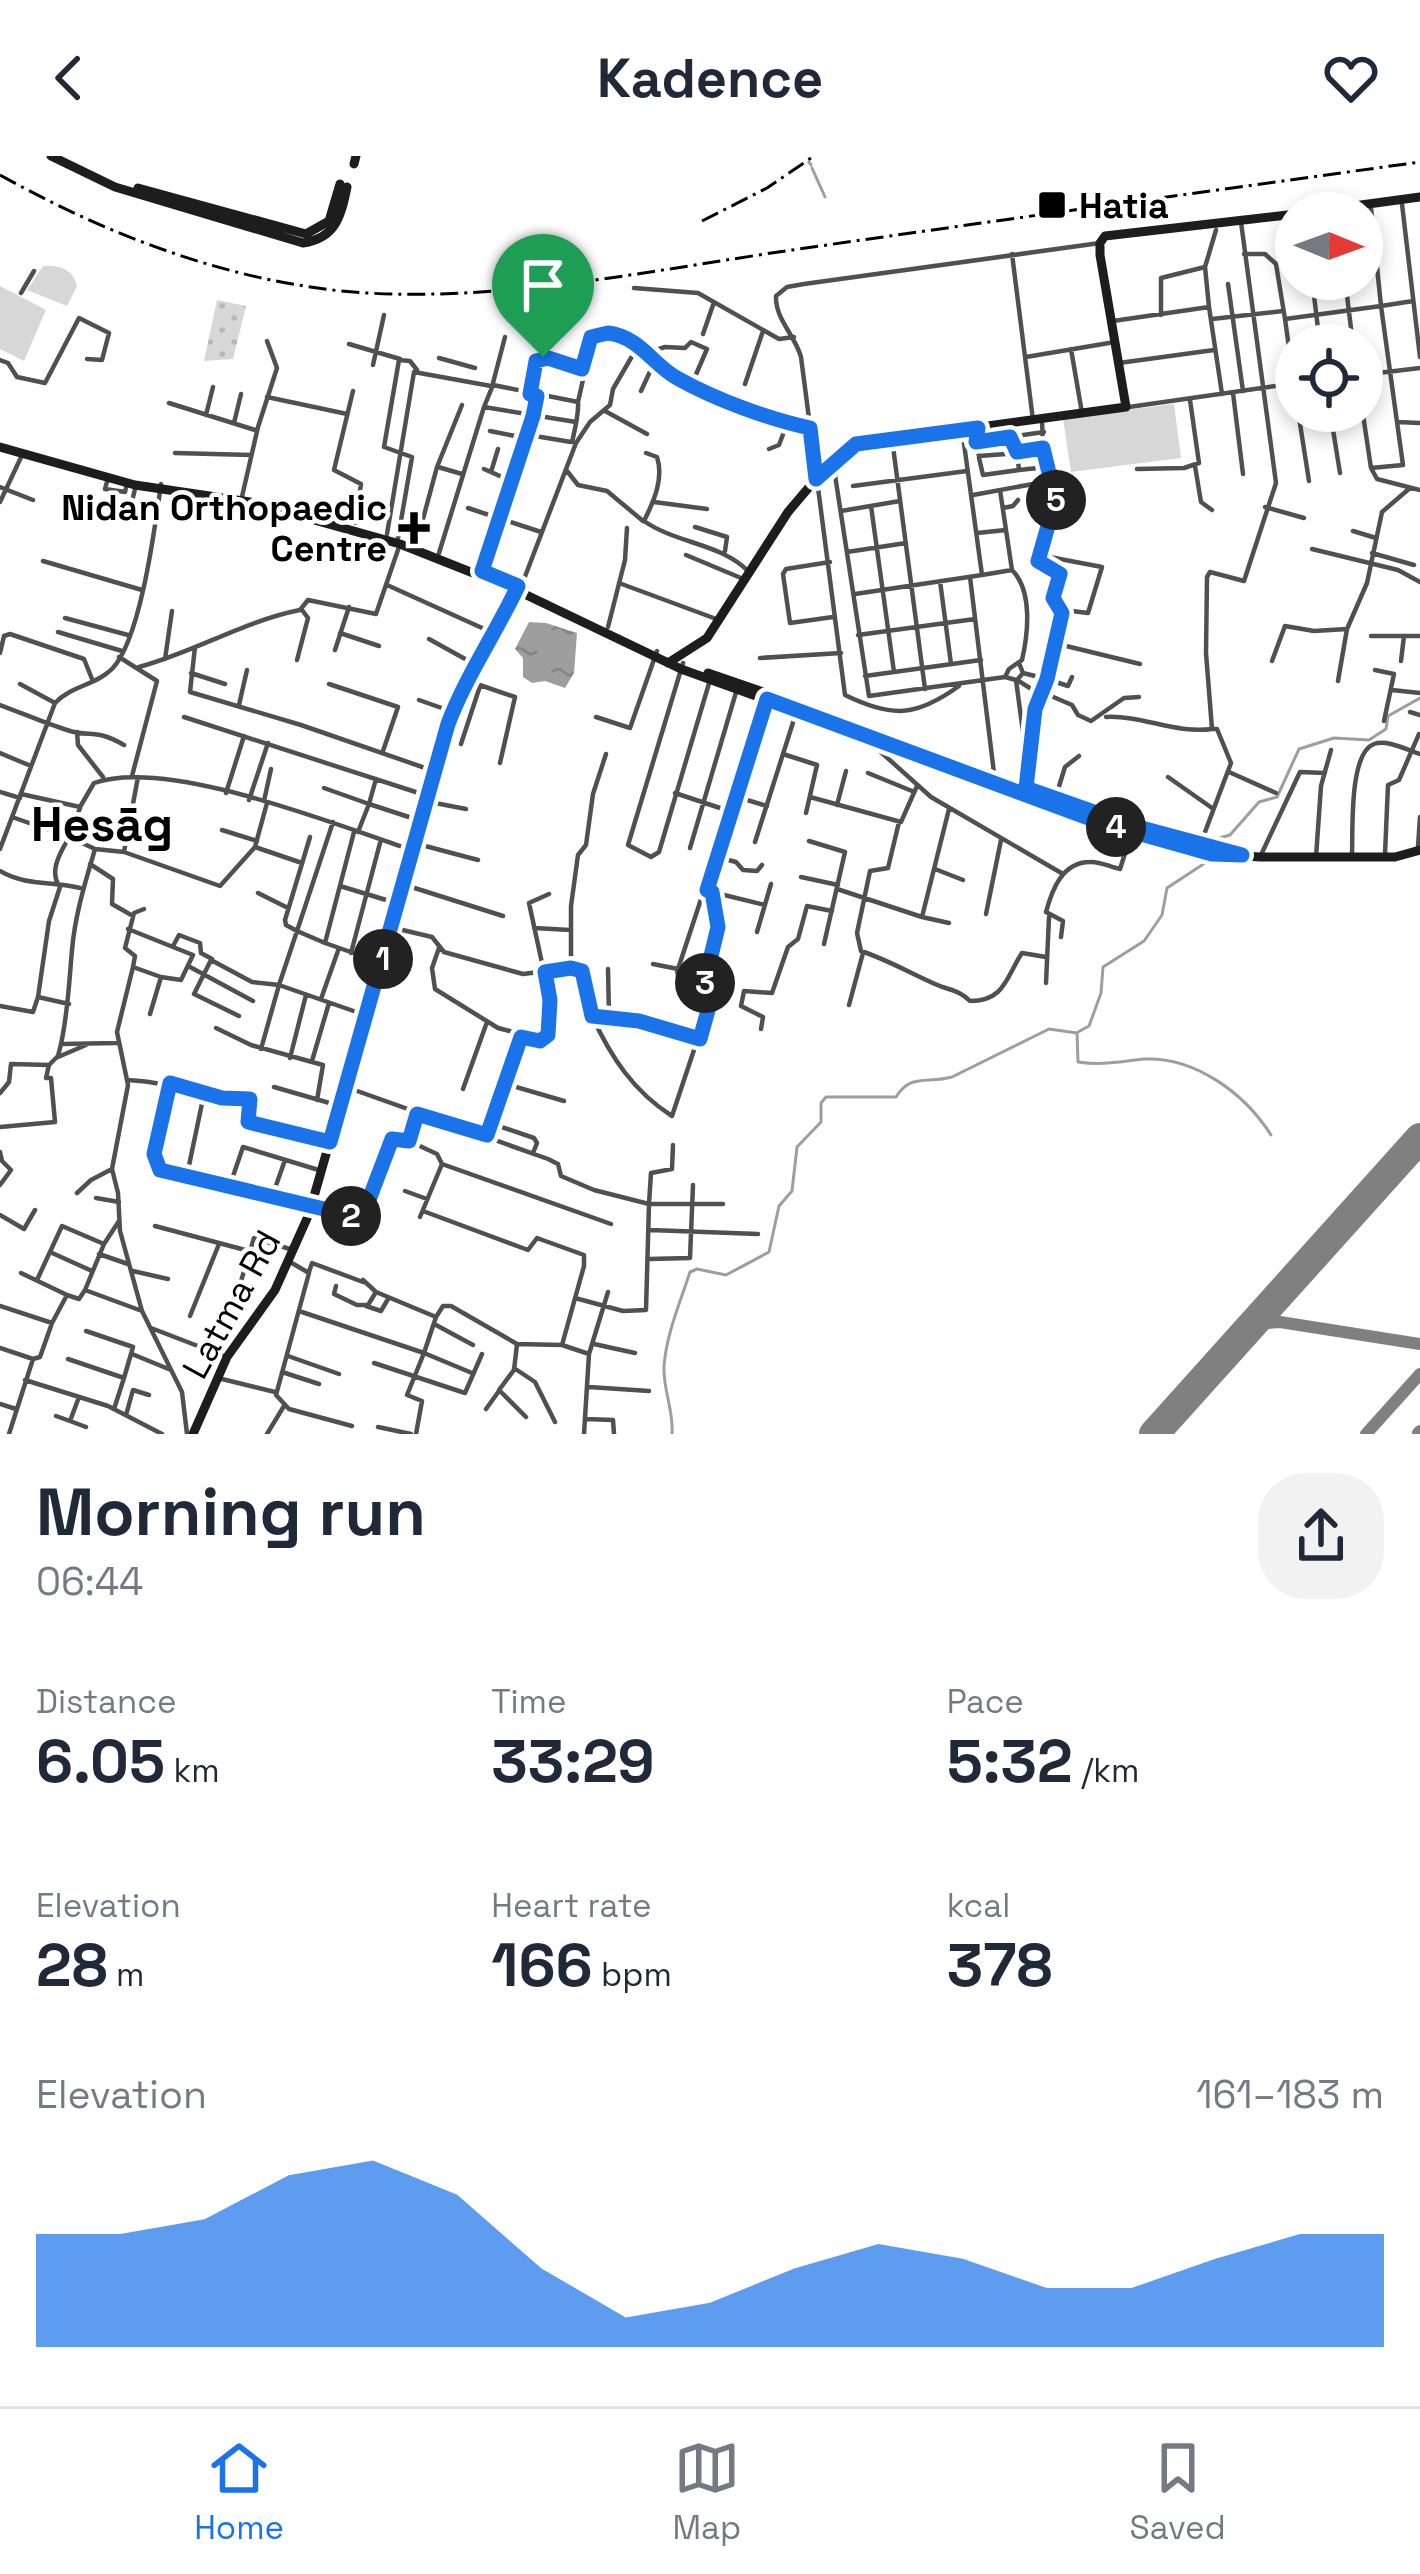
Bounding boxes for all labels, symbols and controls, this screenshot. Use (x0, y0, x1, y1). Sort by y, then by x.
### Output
text: Kadence (597, 44, 823, 113)
icon: back (36, 45, 102, 111)
icon: heart (1318, 45, 1384, 111)
place label: Hatia (1079, 183, 1169, 229)
marker: Hatia (1036, 189, 1068, 221)
north arrow (1275, 192, 1383, 300)
map controls (1275, 192, 1383, 432)
pin (492, 234, 594, 357)
icon: arrive (510, 252, 576, 318)
button: locate (1275, 324, 1383, 432)
pin: 5 (1026, 470, 1086, 530)
text: 5 (1046, 479, 1066, 521)
place label: Nidan Orthopaedic Centre (61, 485, 387, 572)
marker: Nidan Orthopaedic Centre (398, 512, 430, 544)
district label: Hesāg (31, 794, 173, 855)
pin: 4 (1086, 797, 1146, 857)
text: 4 (1106, 806, 1127, 848)
pin: 1 (353, 929, 413, 989)
text: 1 (376, 938, 390, 980)
pin: 3 (675, 953, 735, 1013)
text: 3 (695, 962, 715, 1004)
pin: 2 (321, 1186, 381, 1246)
text: 2 (341, 1195, 361, 1237)
street label: Latma Rd (172, 1222, 291, 1387)
text: Morning run (36, 1470, 426, 1554)
button: share (1258, 1473, 1384, 1599)
text: 06:44 (36, 1557, 143, 1606)
text: Distance (36, 1681, 177, 1723)
text: Time (491, 1681, 566, 1723)
text: Pace (947, 1681, 1024, 1723)
text: 6.05 (36, 1723, 165, 1800)
text: 33:29 (491, 1723, 655, 1800)
text: 5:32 (947, 1723, 1073, 1800)
text: km (165, 1750, 220, 1792)
text: /km (1073, 1750, 1139, 1792)
text: Elevation (36, 1885, 181, 1927)
text: Heart rate (491, 1885, 652, 1927)
text: kcal (947, 1885, 1010, 1927)
text: 28 (36, 1927, 108, 2004)
text: 166 (491, 1927, 593, 2004)
text: 378 (947, 1927, 1052, 2004)
text: m (108, 1954, 145, 1996)
text: bpm (593, 1954, 672, 1996)
text: Elevation (36, 2070, 207, 2119)
text: 161–183 m (1196, 2070, 1384, 2119)
tab: Home (194, 2435, 284, 2549)
tab: Map (672, 2435, 741, 2549)
tab: Saved (1130, 2435, 1226, 2549)

